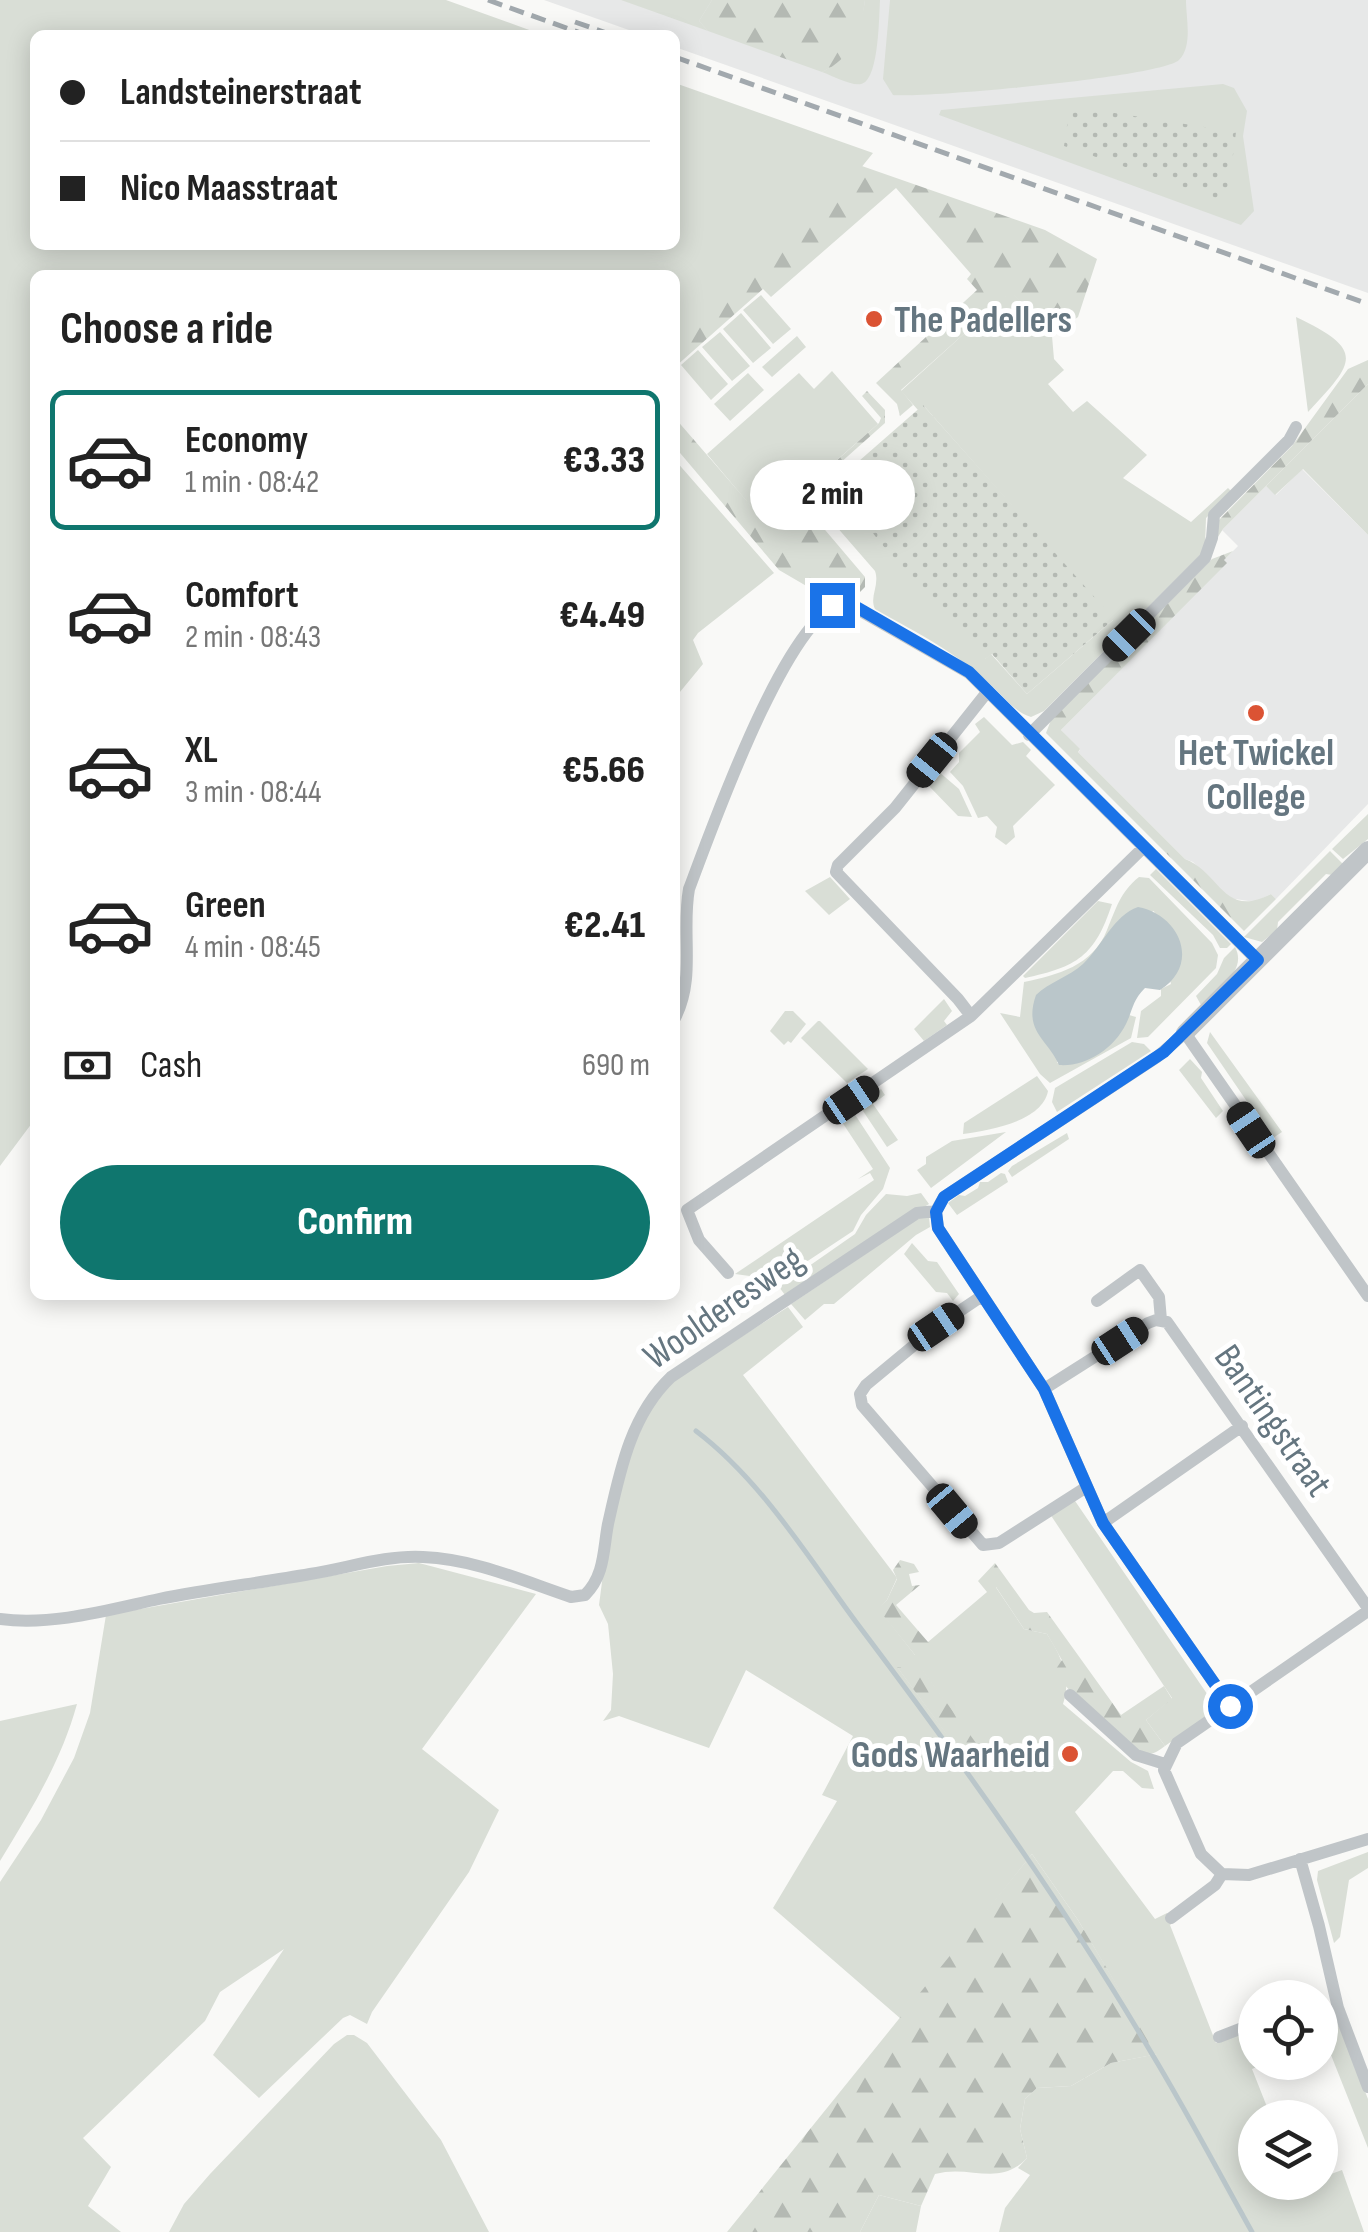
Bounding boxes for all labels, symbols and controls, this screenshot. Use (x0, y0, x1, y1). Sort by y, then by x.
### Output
text: Landsteinerstraat (120, 70, 362, 115)
text: Nico Maasstraat (120, 166, 338, 211)
place label: The Padellers (894, 298, 1072, 343)
text: Choose a ride (60, 302, 273, 357)
marker: The Padellers (863, 308, 885, 330)
icon: car (65, 415, 155, 505)
text: Economy (185, 418, 308, 463)
text: €3.33 (563, 438, 645, 483)
callout: 2 min (750, 460, 914, 530)
text: 1 min · 08:42 (185, 463, 319, 502)
text: 2 min (801, 475, 864, 514)
icon: car (65, 570, 155, 660)
text: Comfort (185, 573, 299, 618)
route end (810, 583, 855, 628)
text: €4.49 (559, 593, 645, 638)
car (1097, 603, 1161, 667)
text: 2 min · 08:43 (185, 618, 321, 657)
marker: Het Twickel College (1245, 702, 1267, 724)
icon: car (65, 725, 155, 815)
car (901, 727, 963, 793)
text: XL (185, 728, 218, 773)
place label: Het Twickel College (1178, 731, 1334, 820)
text: €5.66 (562, 748, 645, 793)
text: 3 min · 08:44 (185, 773, 321, 812)
icon: car (65, 880, 155, 970)
text: Green (185, 883, 266, 928)
text: €2.41 (564, 903, 645, 948)
text: 4 min · 08:45 (185, 928, 321, 967)
icon: cash (60, 1038, 115, 1093)
text: Cash (140, 1043, 202, 1088)
text: 690 m (582, 1046, 650, 1085)
car (818, 1071, 884, 1129)
car (1222, 1097, 1280, 1163)
button: Confirm (60, 1165, 650, 1280)
street label: Woolderesweg (635, 1237, 812, 1380)
car (903, 1298, 969, 1356)
car (1087, 1312, 1153, 1370)
street label: Bantingstraat (1204, 1336, 1341, 1505)
car (921, 1478, 983, 1544)
route start (1208, 1684, 1253, 1729)
place label: Gods Waarheid (851, 1733, 1050, 1778)
marker: Gods Waarheid (1059, 1743, 1081, 1765)
map controls (1238, 1980, 1338, 2200)
button: locate (1238, 1980, 1338, 2080)
button: layers (1238, 2100, 1338, 2200)

